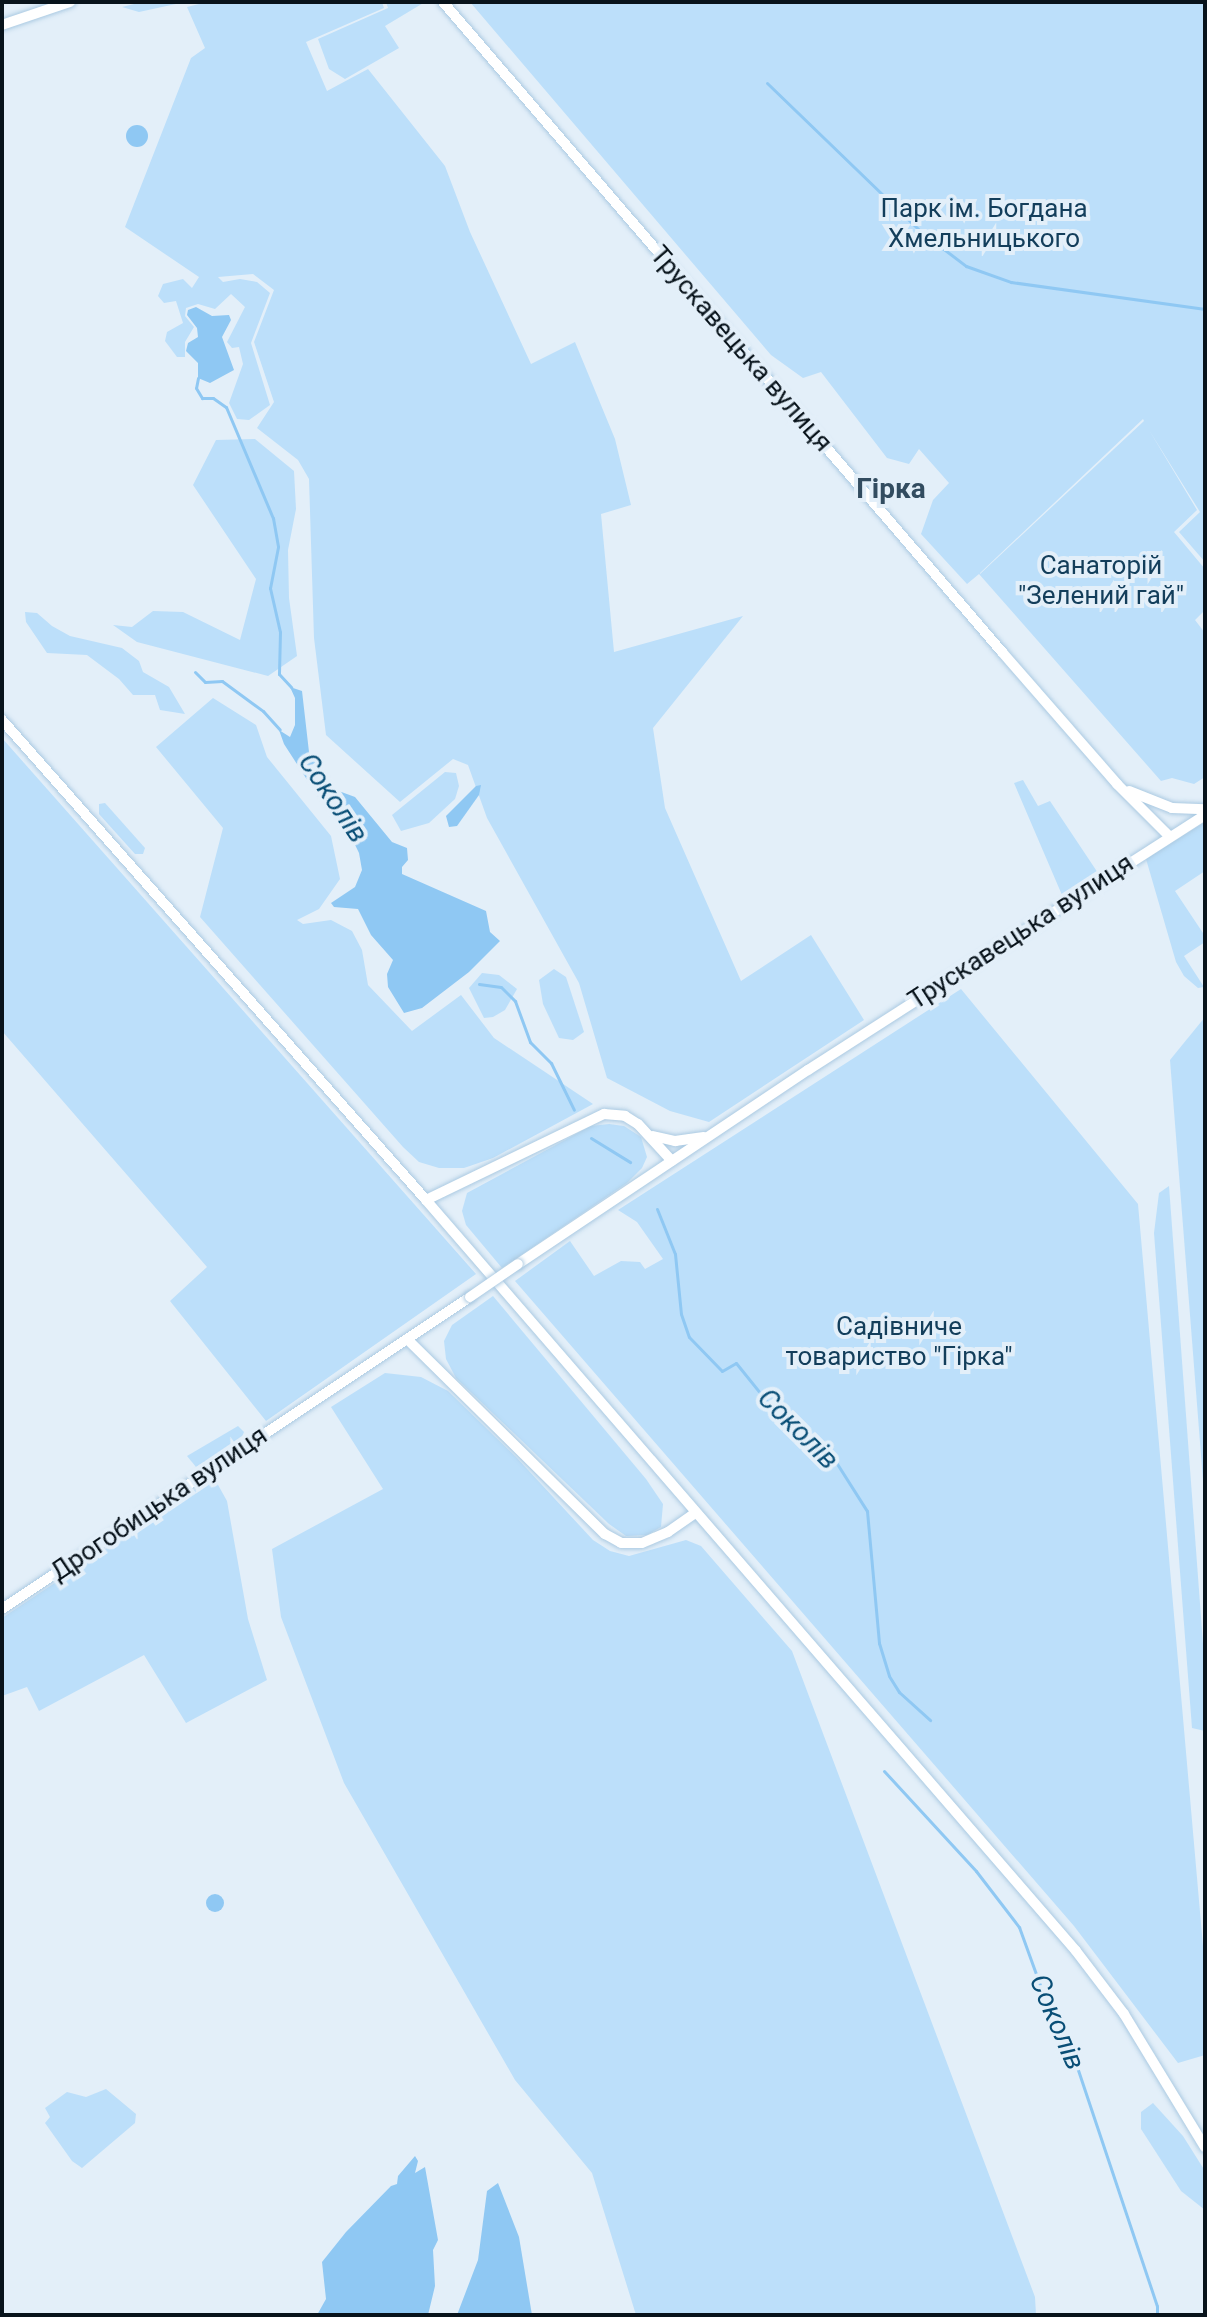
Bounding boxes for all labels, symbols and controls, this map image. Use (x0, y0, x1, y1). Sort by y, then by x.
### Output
park label: Парк ім. Богдана Хмельницького (880, 193, 1088, 254)
street label: Трускавецька вулиця (643, 240, 839, 458)
district label: Гірка (856, 472, 926, 506)
park label: Санаторій "Зелений гай" (1018, 550, 1184, 612)
water label: Соколів (291, 747, 375, 849)
street label: Трускавецька вулиця (903, 848, 1139, 1016)
park label: Садівниче товариство "Гірка" (785, 1311, 1013, 1372)
water label: Соколів (751, 1382, 845, 1476)
street label: Дрогобицька вулиця (45, 1420, 273, 1588)
water label: Соколів (1022, 1969, 1092, 2075)

